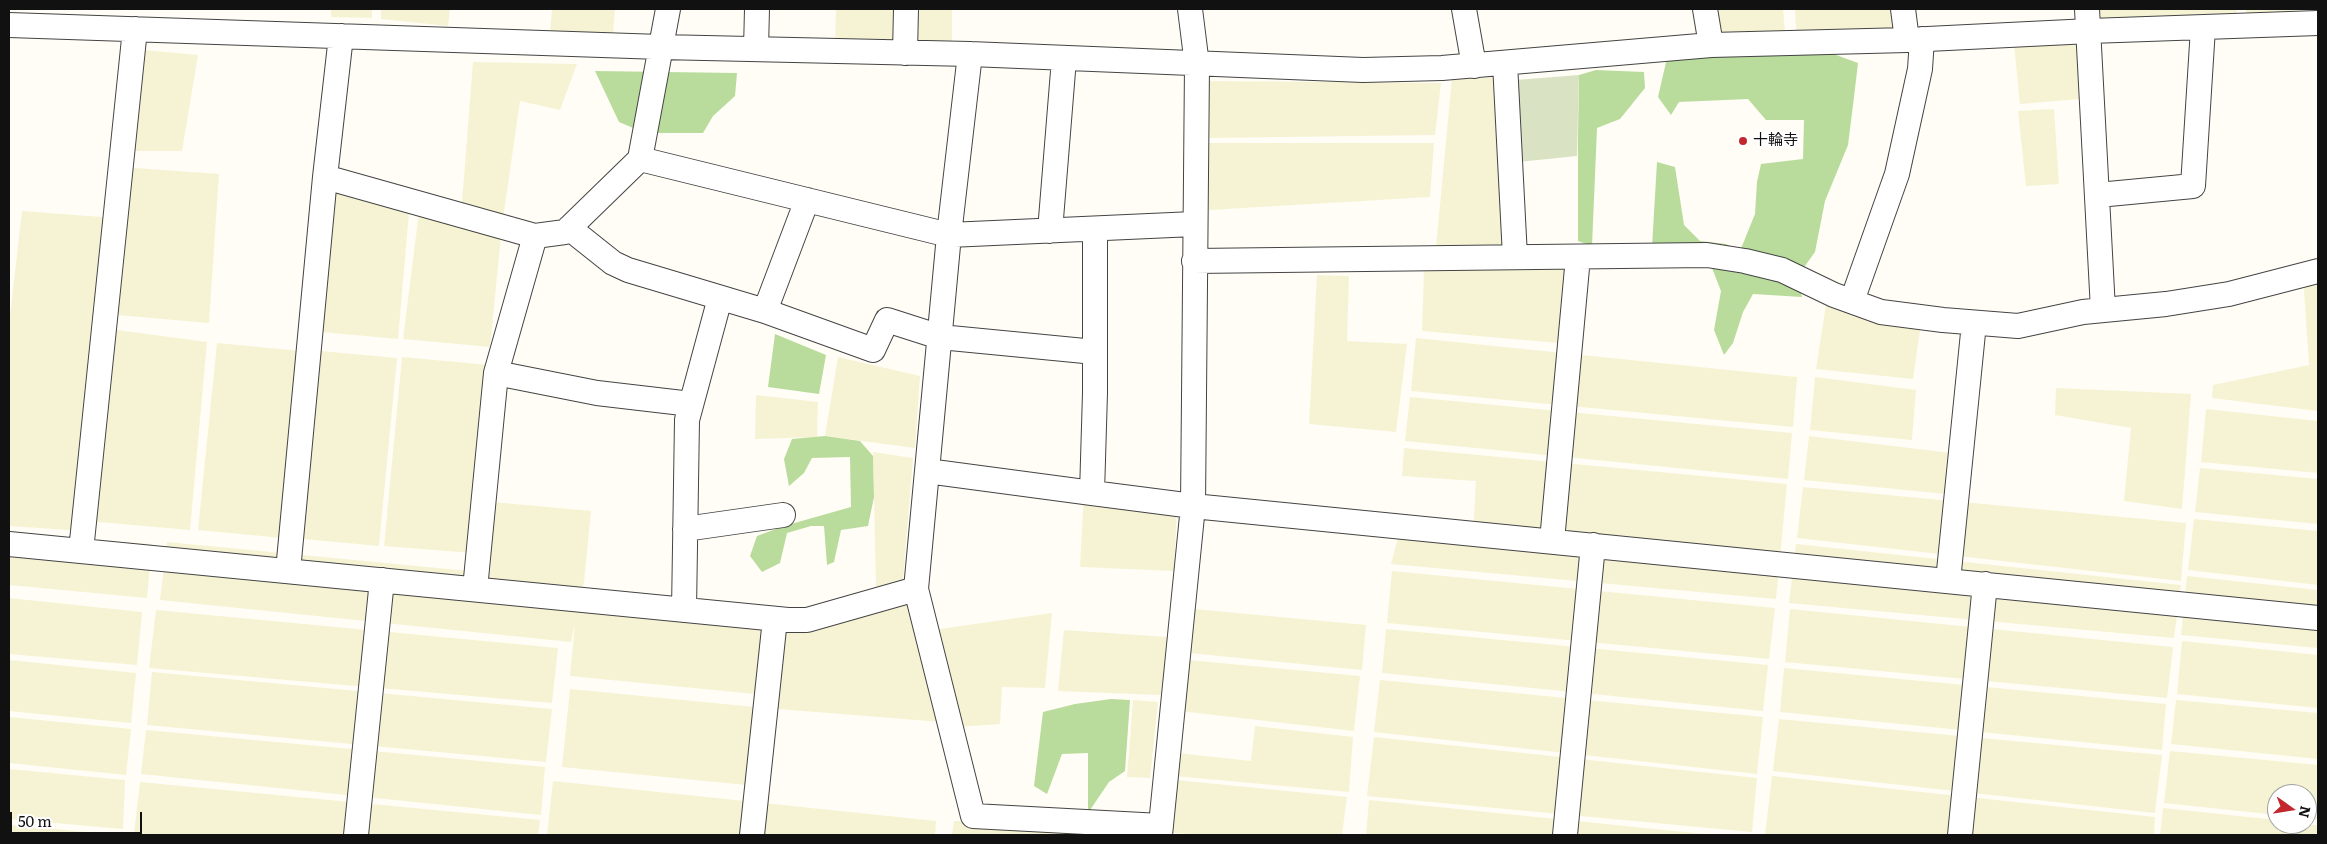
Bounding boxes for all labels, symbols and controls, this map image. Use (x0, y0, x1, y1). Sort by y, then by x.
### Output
place label: 十輪寺 (1753, 132, 1798, 150)
marker: 十輪寺 (1737, 135, 1749, 147)
north arrow (2267, 784, 2317, 834)
scale bar (12, 802, 145, 834)
text: N (2295, 804, 2317, 820)
text: 50 m (18, 809, 52, 832)

